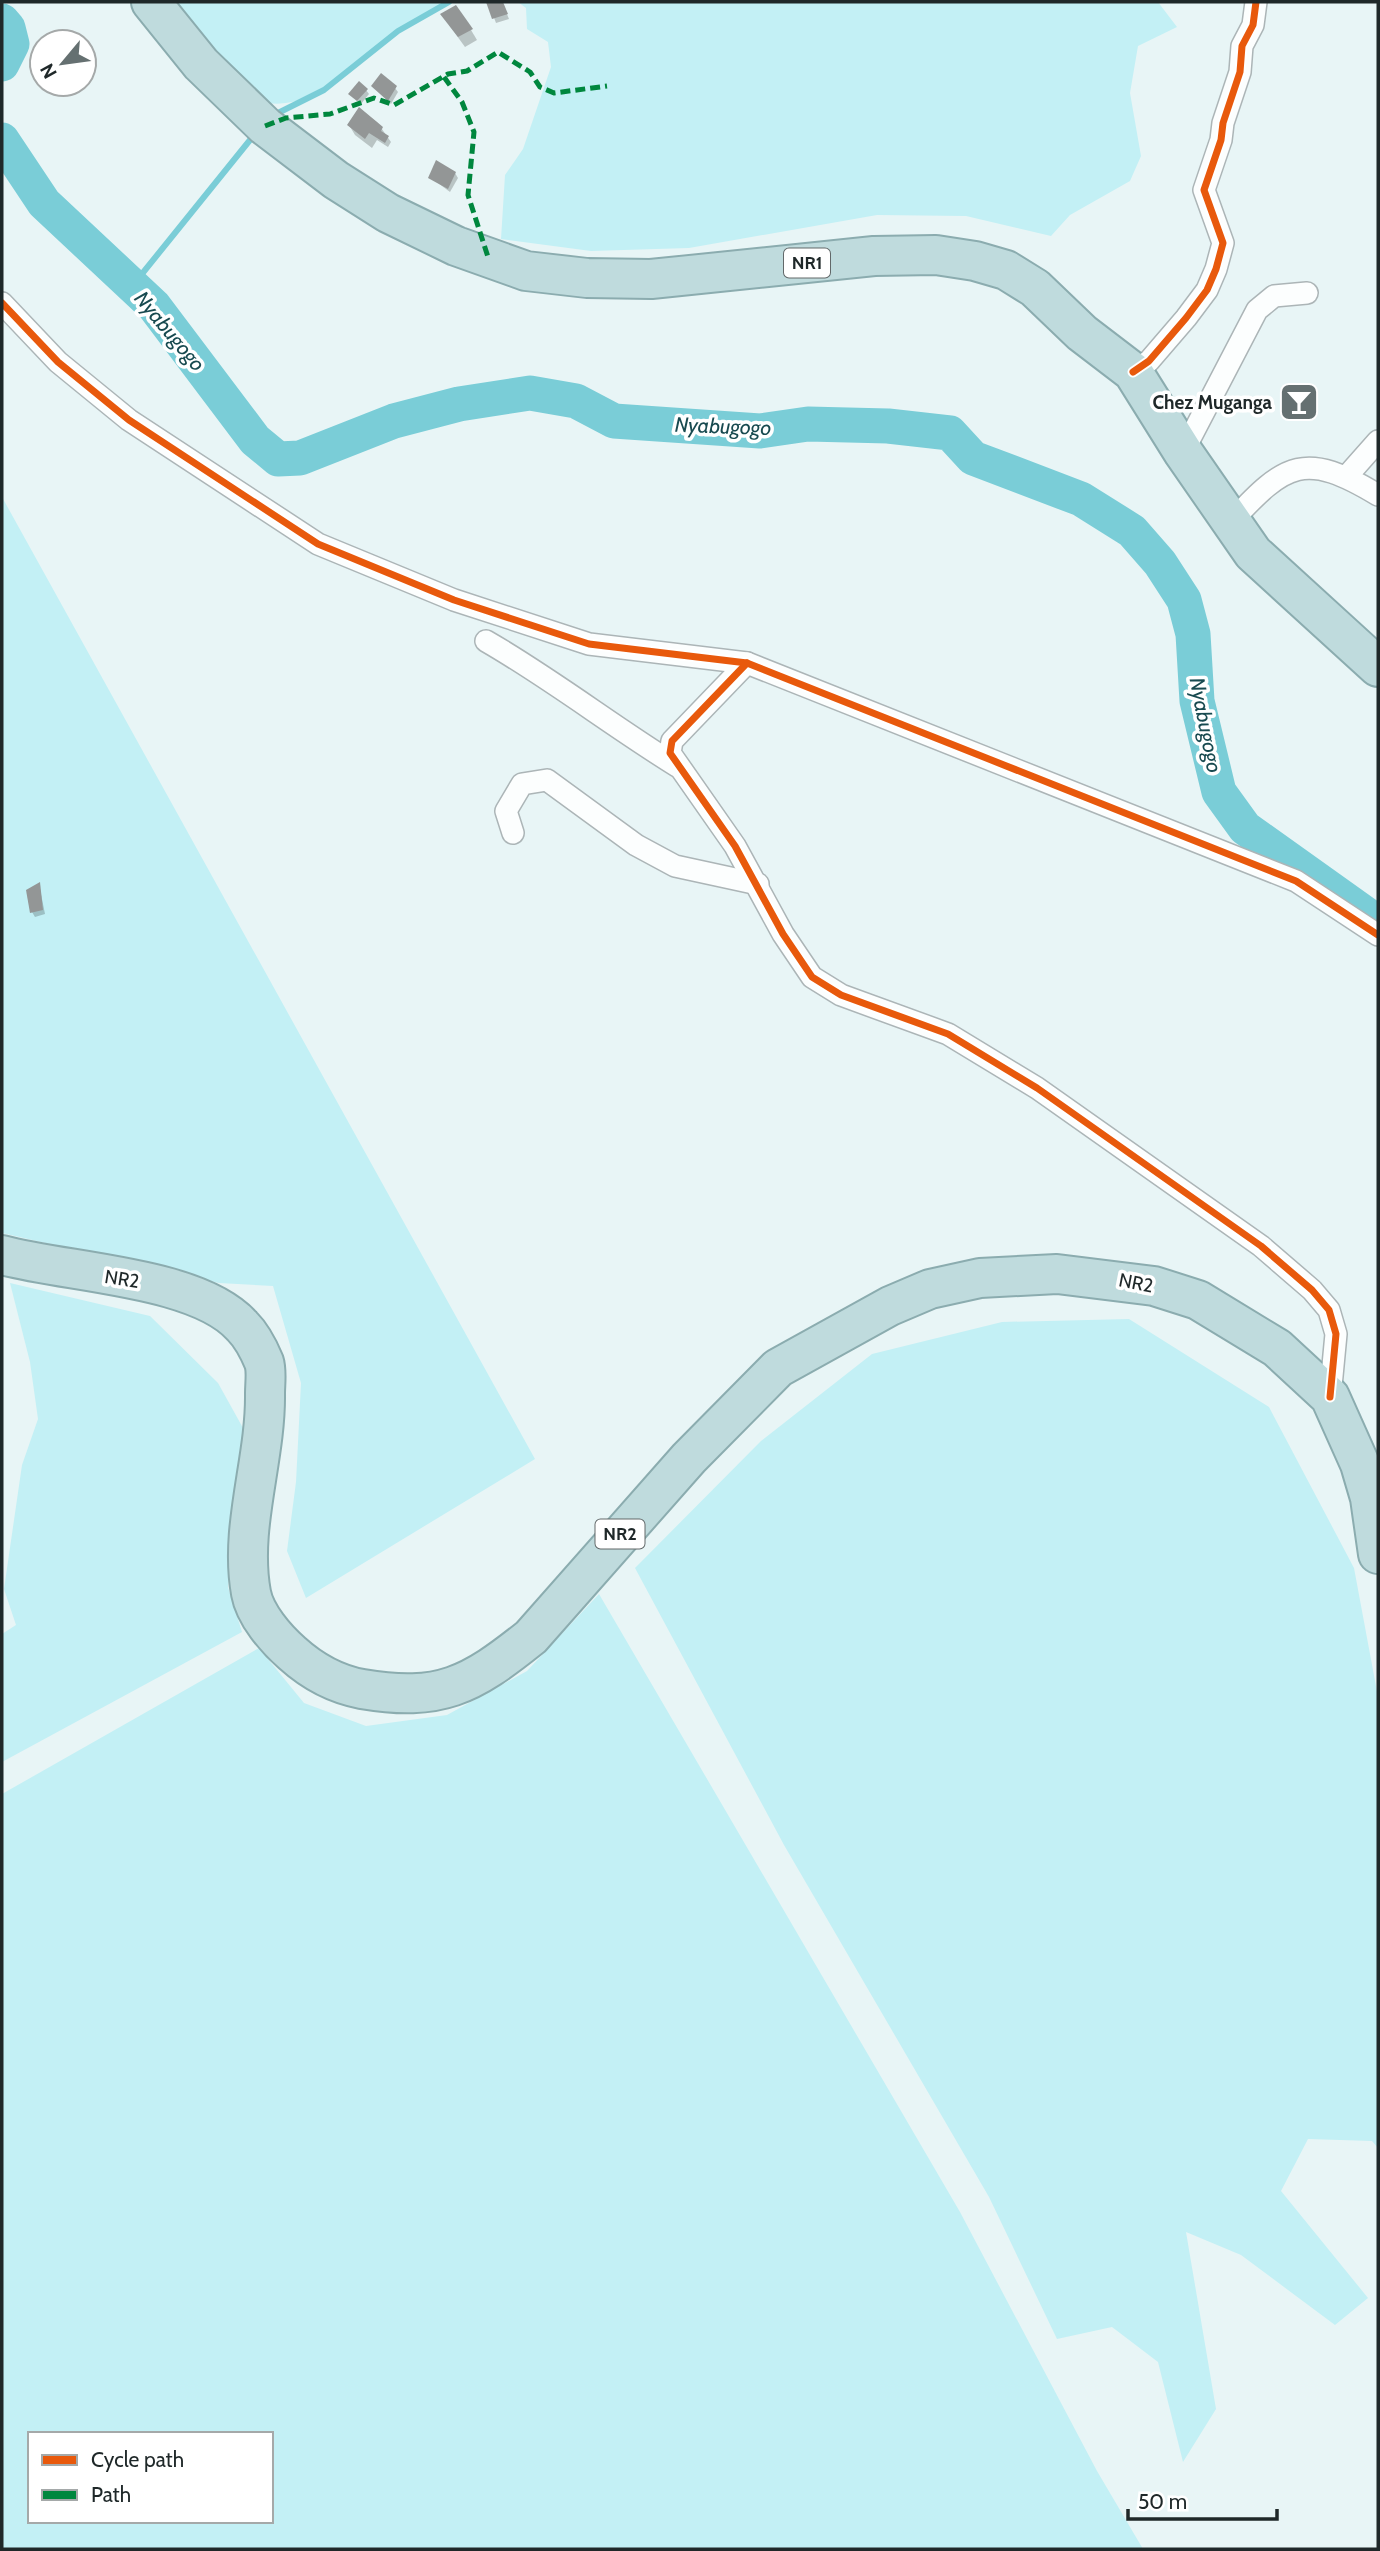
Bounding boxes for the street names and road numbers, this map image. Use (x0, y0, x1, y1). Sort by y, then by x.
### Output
road number: NR1 (784, 248, 830, 278)
street label: NR2 (103, 1265, 141, 1293)
street label: NR2 (1117, 1268, 1155, 1298)
road number: NR2 (596, 1520, 644, 1548)

